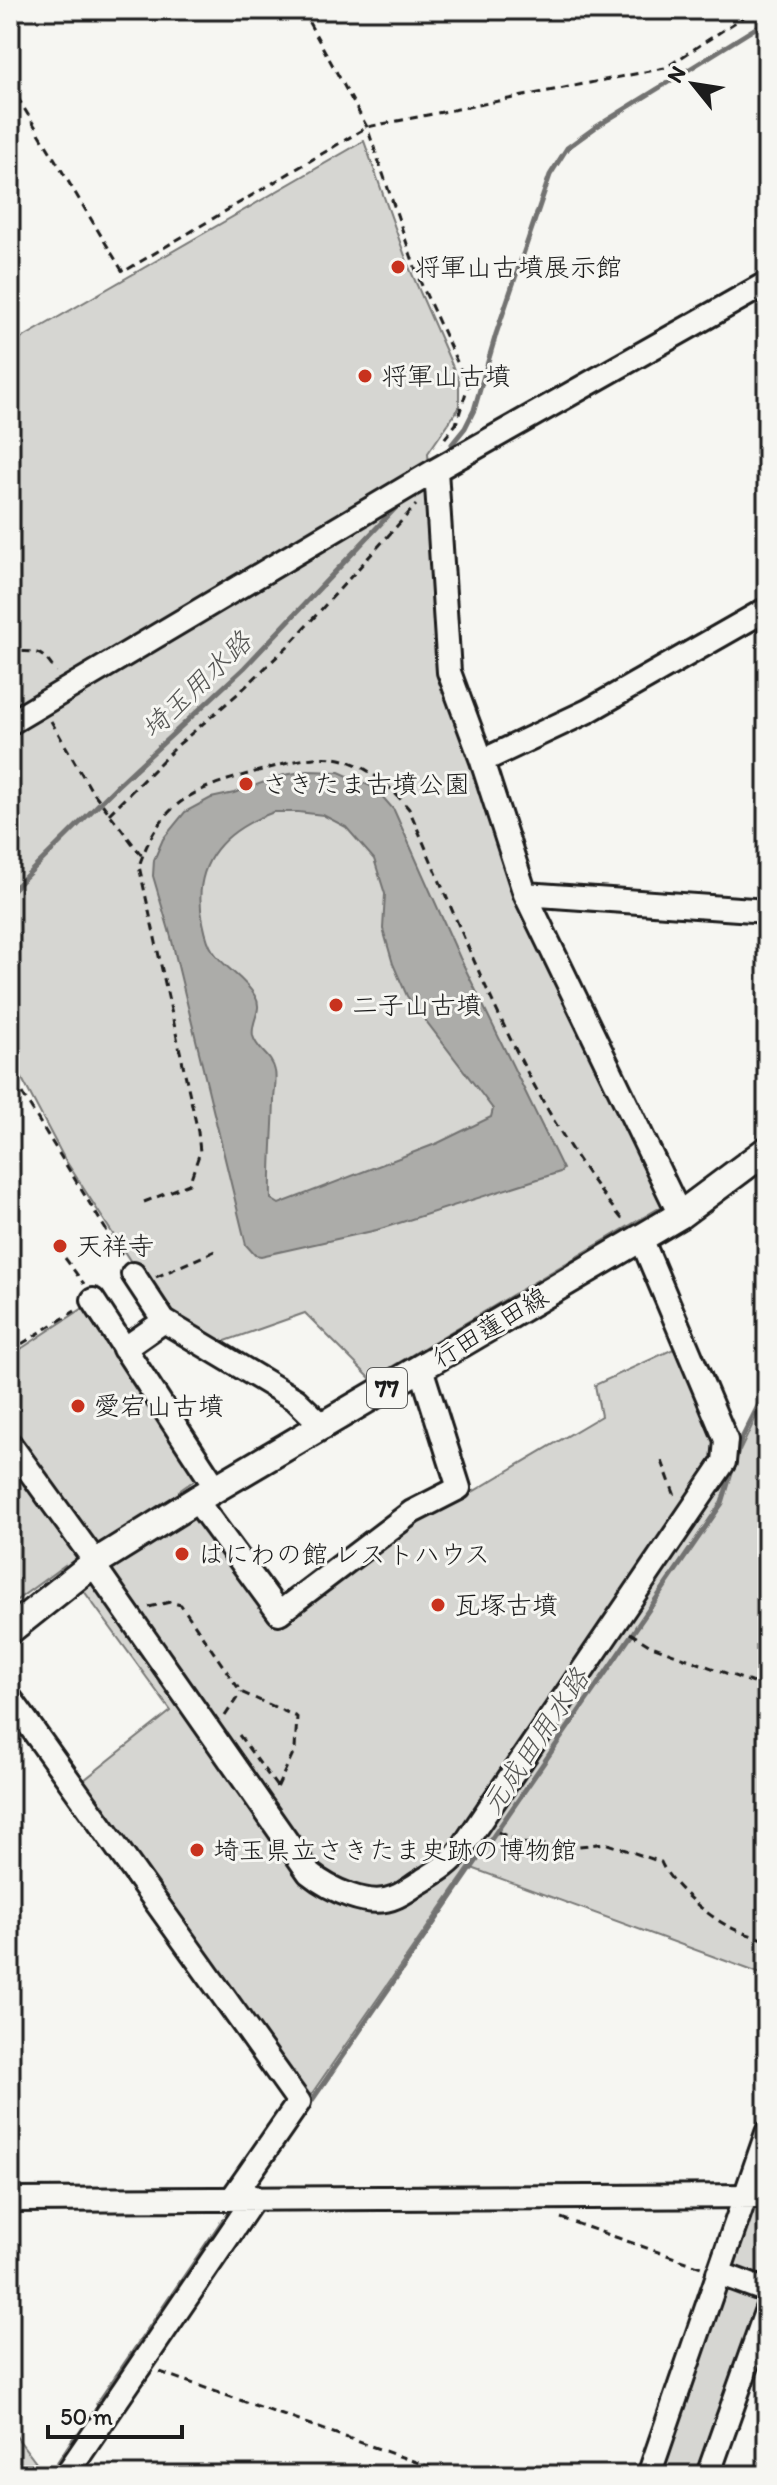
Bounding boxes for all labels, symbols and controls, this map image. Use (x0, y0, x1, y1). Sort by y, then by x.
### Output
north arrow (653, 44, 733, 124)
text: N (661, 61, 692, 87)
place label: 将軍山古墳展示館 (414, 251, 622, 283)
marker: 将軍山古墳展示館 (389, 258, 407, 276)
place label: 将軍山古墳 (381, 360, 511, 392)
marker: 将軍山古墳 (356, 367, 374, 385)
water label: 埼玉用水路 (134, 623, 260, 746)
place label: さきたま古墳公園 (262, 768, 470, 800)
marker: さきたま古墳公園 (237, 775, 255, 793)
place label: 二子山古墳 (352, 989, 482, 1021)
marker: 二子山古墳 (327, 996, 345, 1014)
place label: 天祥寺 (76, 1230, 154, 1262)
marker: 天祥寺 (51, 1237, 69, 1255)
street label: 行田蓮田線 (426, 1280, 554, 1374)
road number: 77 (367, 1368, 407, 1408)
place label: 愛宕山古墳 (94, 1390, 224, 1422)
marker: 愛宕山古墳 (69, 1397, 87, 1415)
place label: はにわの館 レストハウス (198, 1538, 490, 1570)
marker: はにわの館 レストハウス (173, 1545, 191, 1563)
place label: 瓦塚古墳 (454, 1589, 558, 1621)
marker: 瓦塚古墳 (429, 1596, 447, 1614)
water label: 元成田用水路 (474, 1660, 597, 1820)
place label: 埼玉県立さきたま史跡の博物館 (213, 1834, 577, 1866)
marker: 埼玉県立さきたま史跡の博物館 (188, 1841, 206, 1859)
scale bar (48, 2389, 182, 2439)
text: 50 m (60, 2402, 113, 2431)

